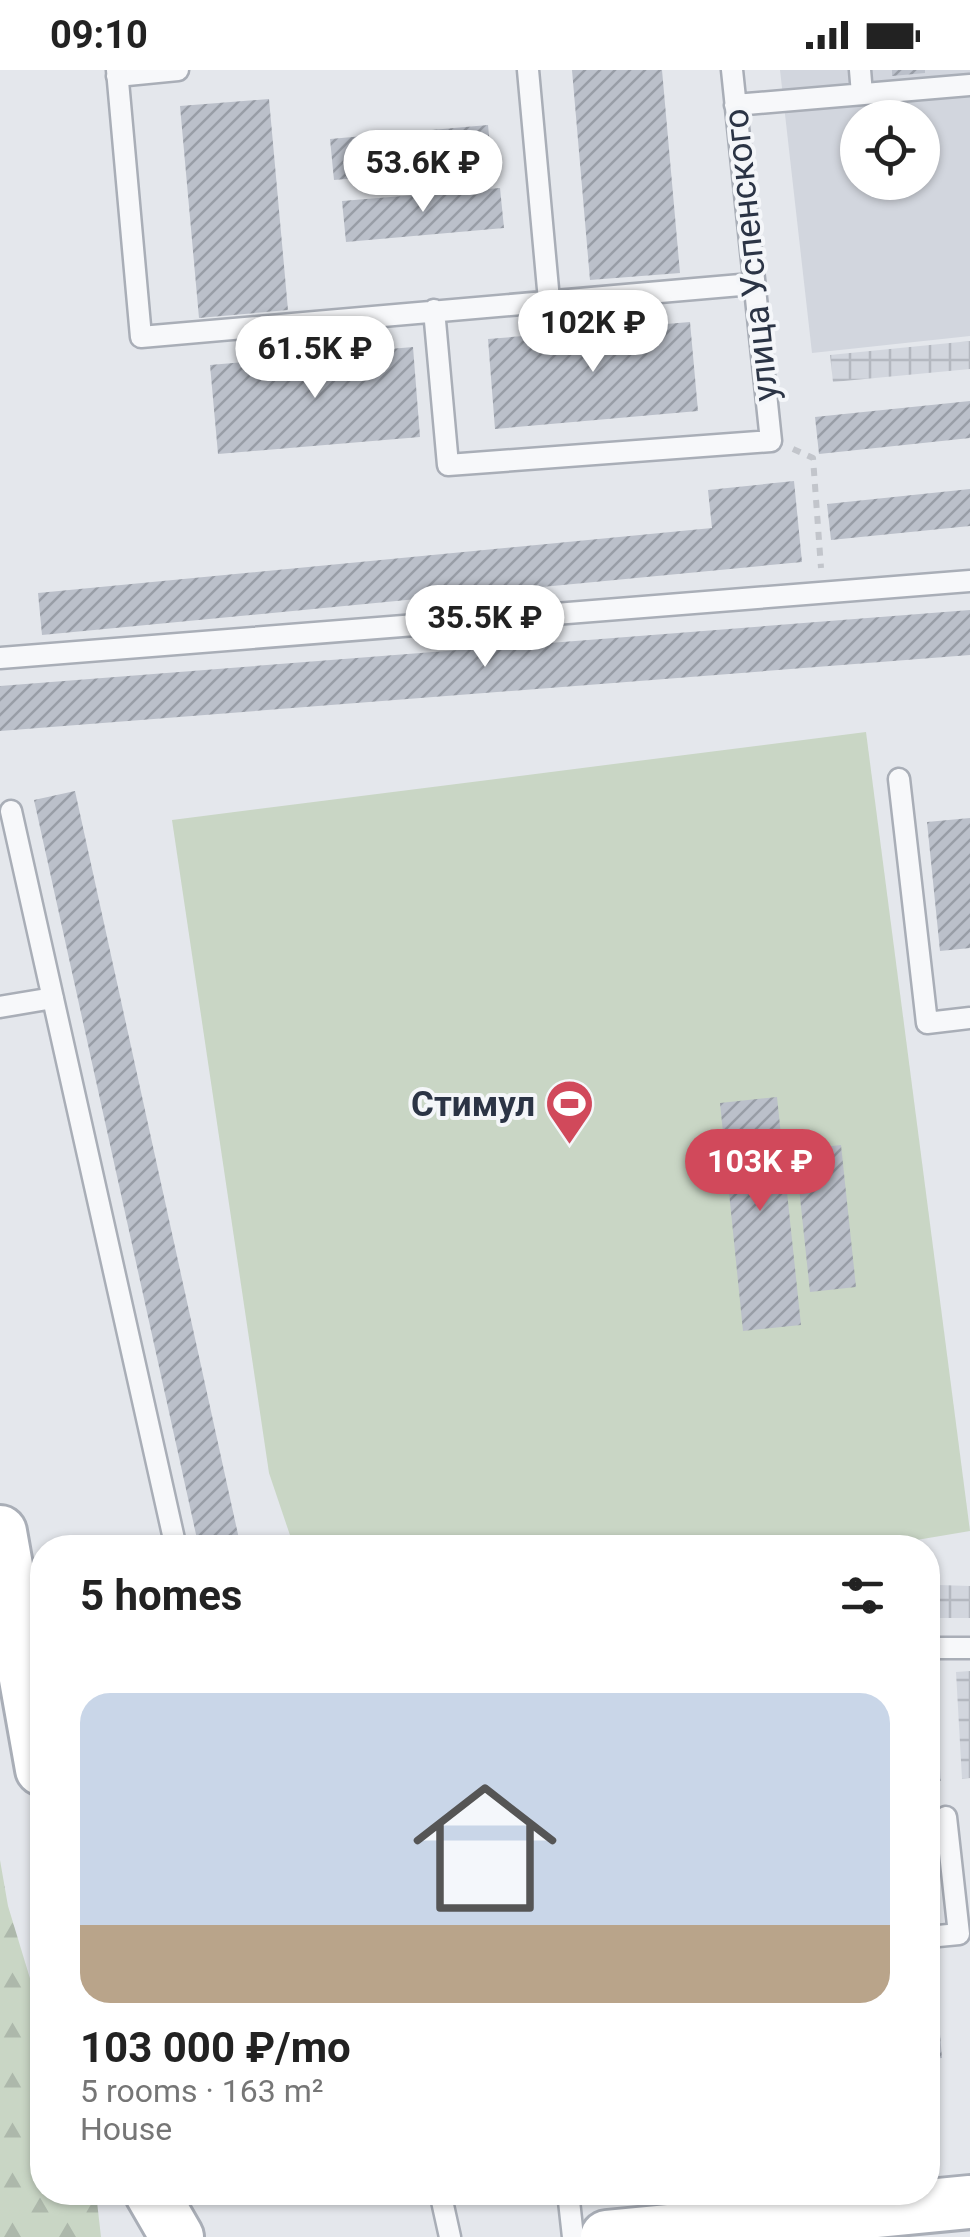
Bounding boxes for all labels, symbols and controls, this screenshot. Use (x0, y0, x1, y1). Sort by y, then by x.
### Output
text: 09:10 (50, 13, 148, 57)
map controls (840, 100, 940, 200)
button: locate (840, 100, 940, 200)
street label: улица Успенского (715, 107, 787, 403)
pin: 53.6K ₽ (331, 130, 515, 215)
text: 53.6K ₽ (365, 143, 481, 181)
pin: 102K ₽ (512, 290, 674, 375)
text: 102K ₽ (540, 303, 646, 341)
pin: 61.5K ₽ (223, 316, 407, 401)
text: 61.5K ₽ (257, 329, 373, 367)
pin: 35.5K ₽ (393, 585, 577, 670)
text: 35.5K ₽ (427, 598, 543, 636)
sports icon: Стимул (544, 1078, 596, 1146)
place label: Стимул (411, 1084, 535, 1125)
pin: 103K ₽ (679, 1129, 841, 1214)
text: 103K ₽ (707, 1142, 813, 1180)
icon: filters (835, 1568, 890, 1623)
text: 5 homes (80, 1571, 242, 1620)
icon: home (395, 1758, 575, 1938)
text: 103 000 ₽/mo (80, 2023, 351, 2072)
text: 5 rooms · 163 m² (80, 2072, 323, 2110)
text: House (80, 2110, 172, 2148)

